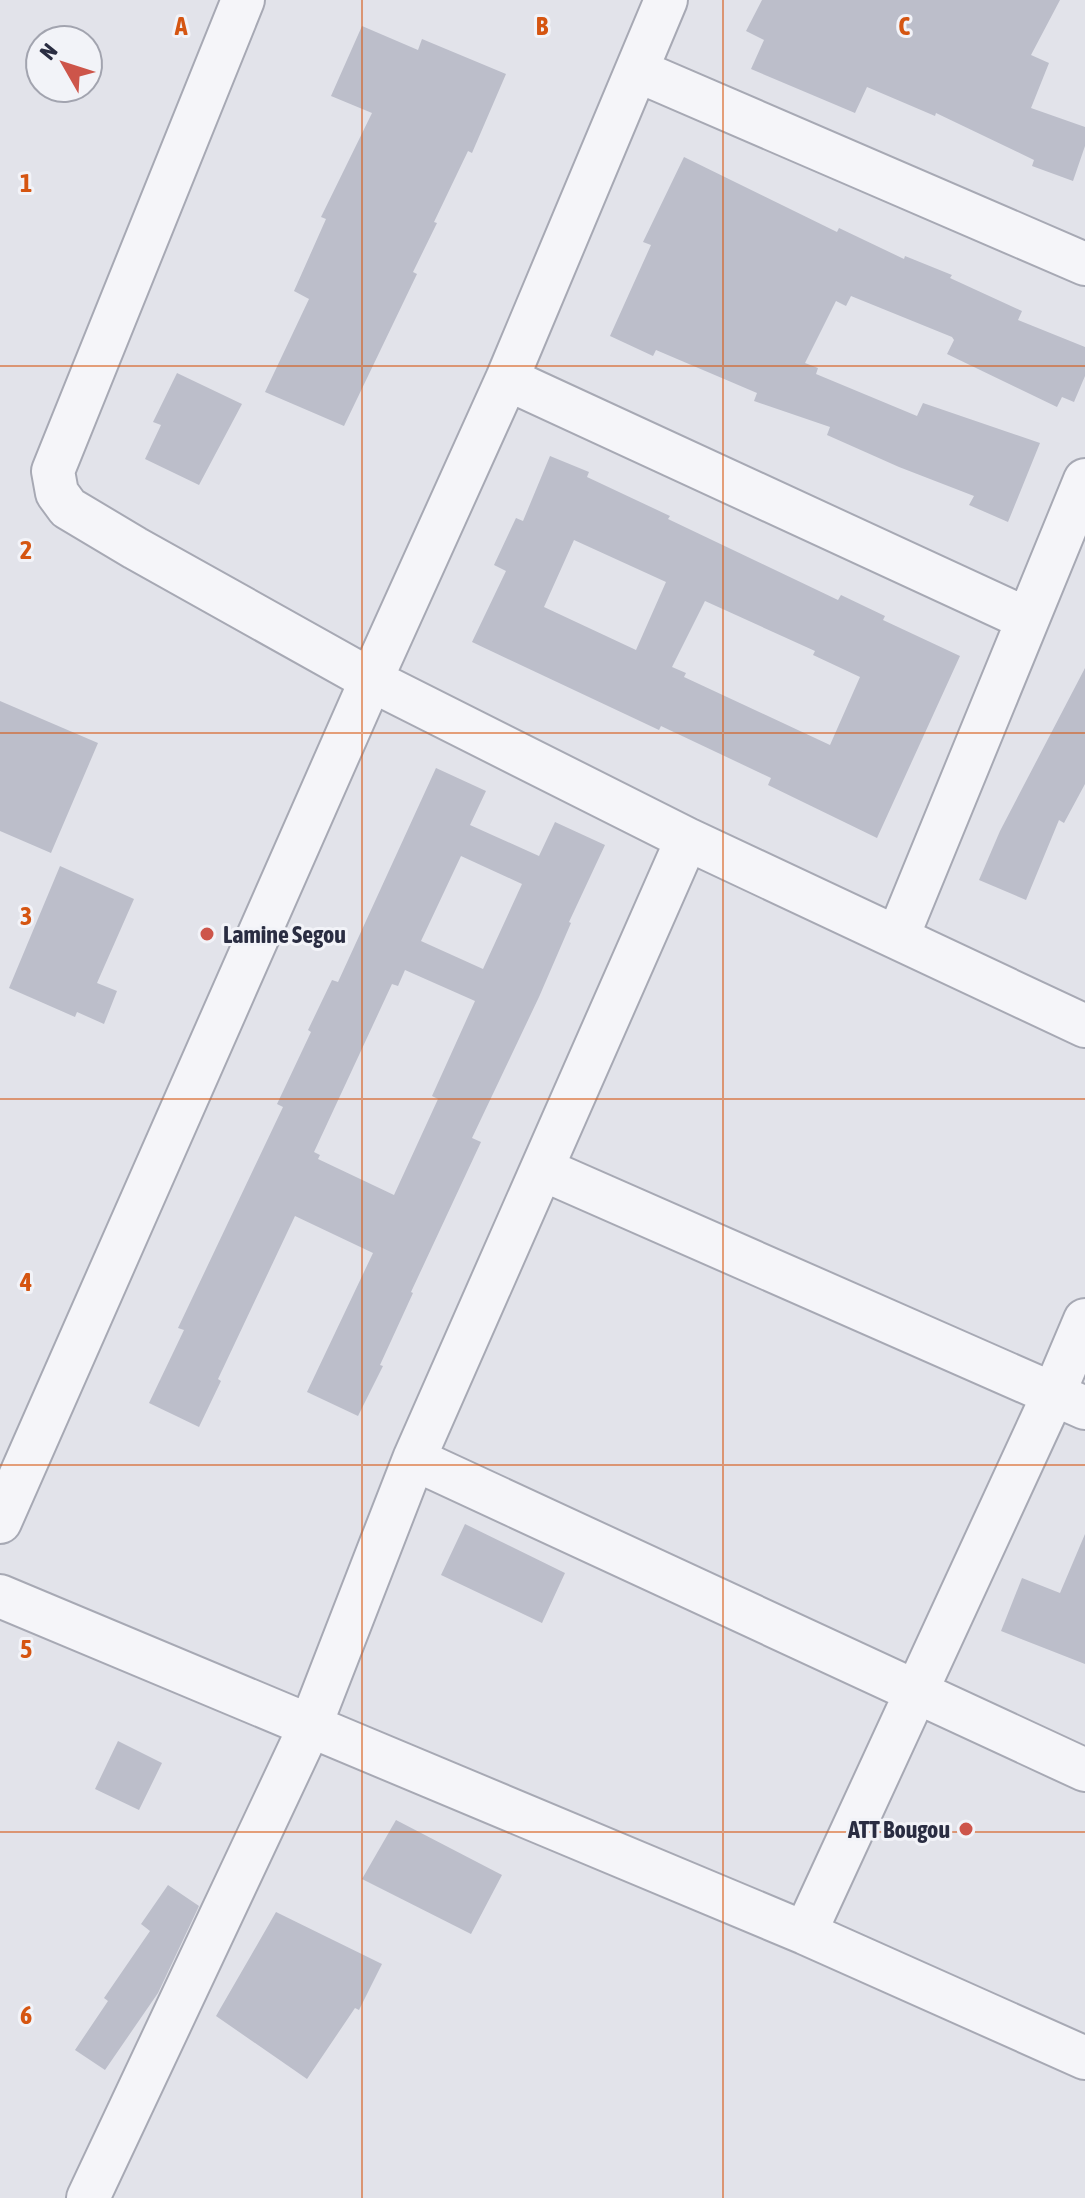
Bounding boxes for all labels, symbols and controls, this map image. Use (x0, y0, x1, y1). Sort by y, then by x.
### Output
text: A (174, 11, 188, 41)
text: B (536, 11, 549, 41)
text: C (898, 11, 910, 41)
north arrow (24, 24, 104, 104)
text: N (34, 38, 63, 65)
text: 1 (20, 168, 32, 198)
text: 2 (20, 535, 32, 565)
text: 3 (20, 901, 32, 931)
place label: Lamine Segou (223, 921, 346, 948)
marker: Lamine Segou (198, 925, 216, 943)
text: 4 (19, 1267, 32, 1297)
text: 5 (20, 1634, 32, 1664)
place label: ATT Bougou (847, 1816, 950, 1843)
marker: ATT Bougou (957, 1820, 975, 1838)
text: 6 (20, 2000, 32, 2030)

